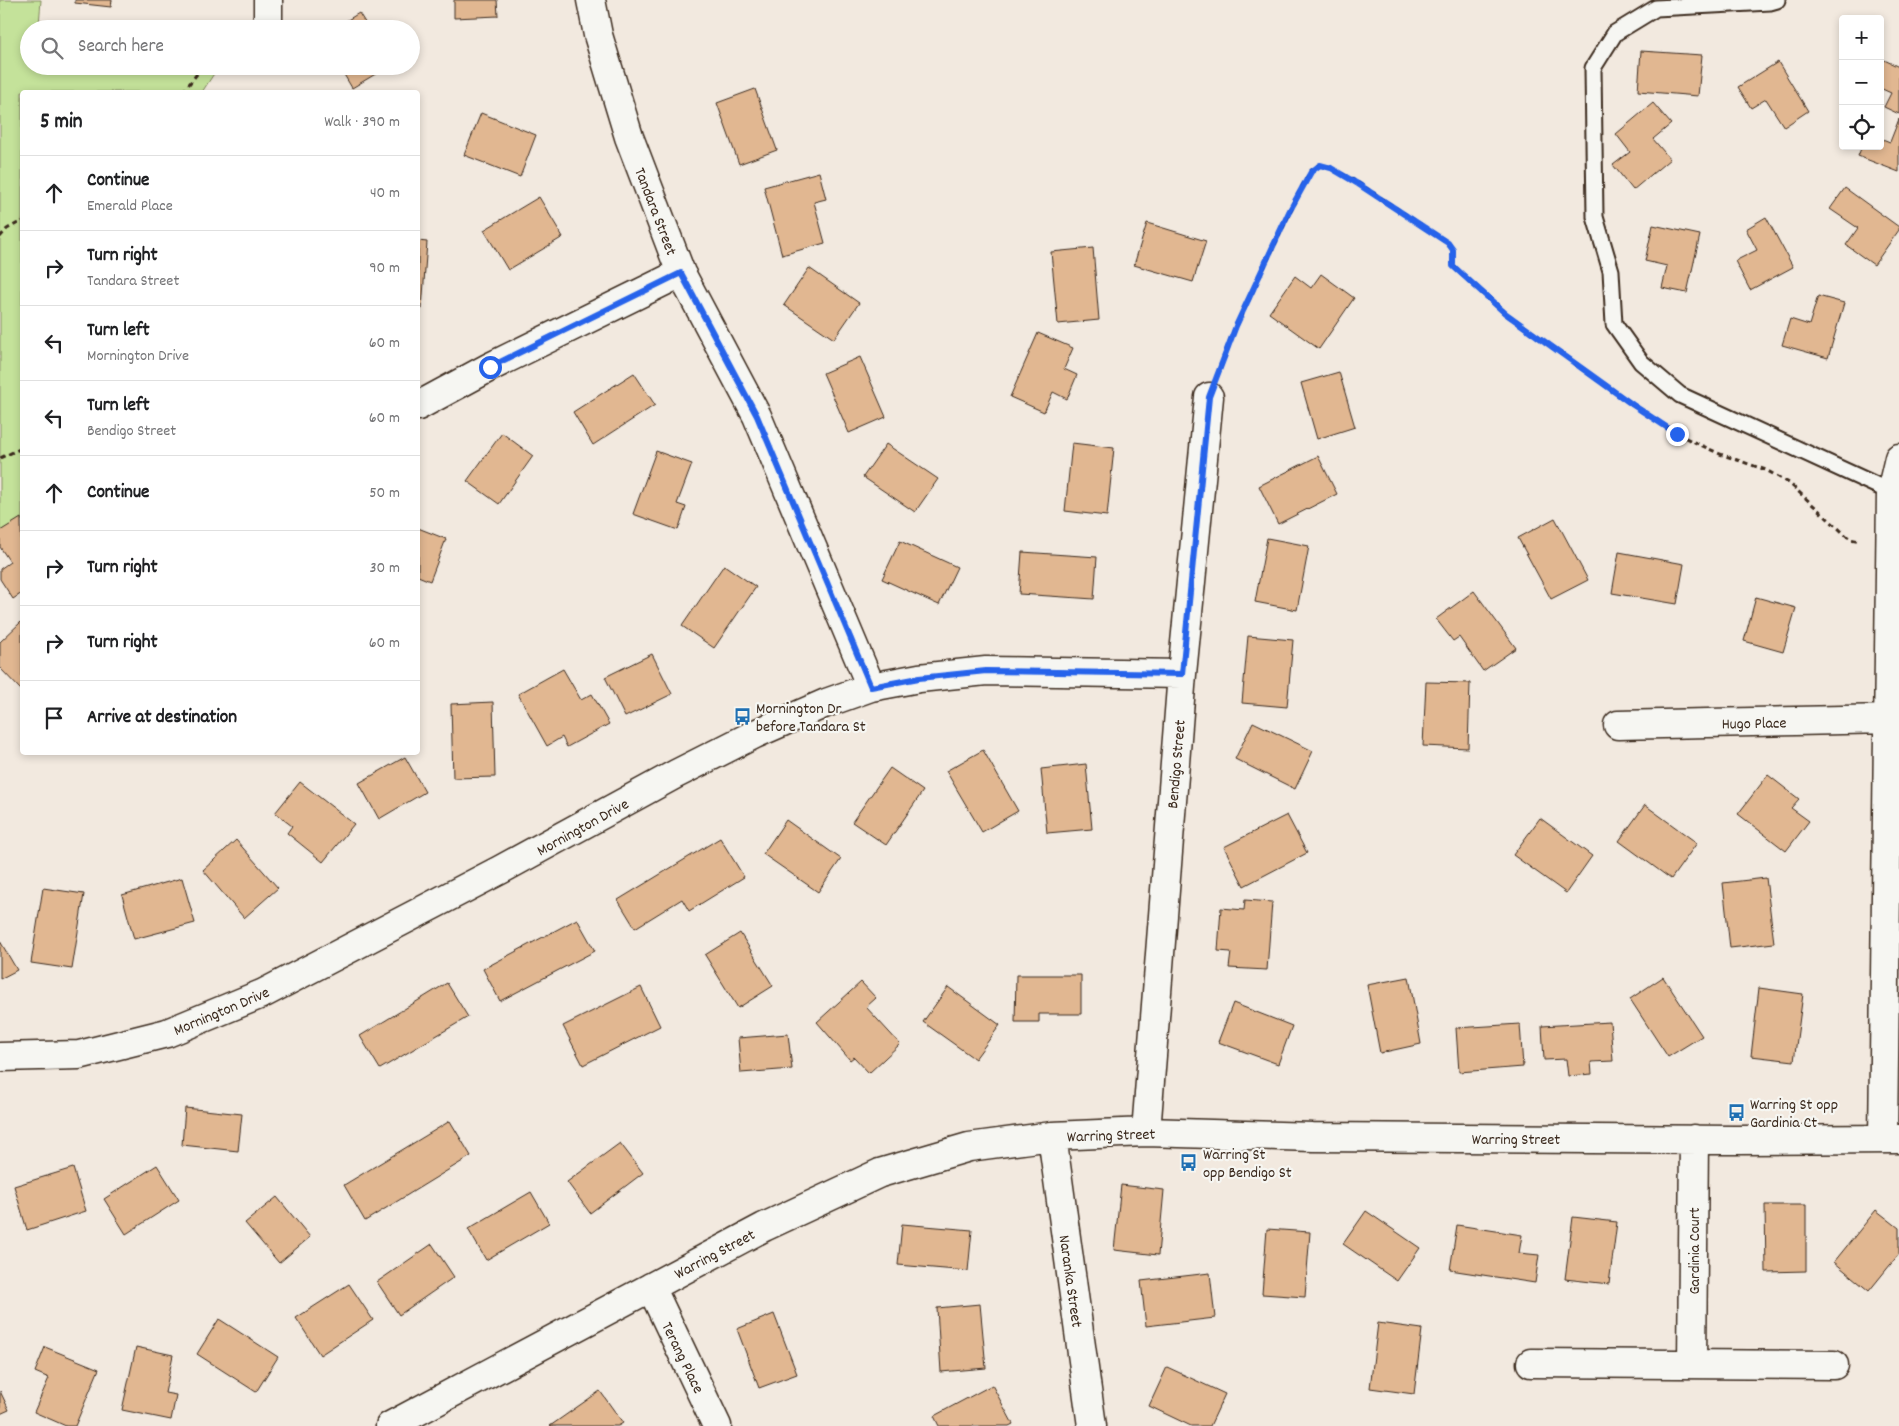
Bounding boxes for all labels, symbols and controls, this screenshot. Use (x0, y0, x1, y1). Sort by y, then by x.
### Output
map controls (1839, 15, 1884, 150)
button: + (1839, 15, 1884, 60)
search box (20, 20, 420, 75)
icon: search (38, 34, 66, 62)
text: Search here (78, 34, 164, 61)
button: − (1839, 60, 1884, 105)
button: locate (1839, 105, 1884, 150)
text: 5 min (40, 108, 83, 138)
text: Walk · 390 m (324, 111, 400, 134)
street label: Tandara Street (627, 165, 682, 259)
text: Continue (87, 168, 149, 195)
icon: ahead (40, 179, 68, 207)
text: 40 m (370, 182, 400, 205)
text: Emerald Place (87, 195, 173, 218)
text: Turn right (87, 243, 158, 270)
icon: right (40, 254, 68, 282)
text: 90 m (369, 257, 400, 280)
text: Tandara Street (87, 270, 179, 293)
text: Turn left (87, 318, 150, 345)
icon: left (40, 329, 68, 357)
text: 60 m (369, 332, 400, 355)
text: Mornington Drive (87, 345, 189, 368)
route start (479, 356, 502, 379)
text: Turn left (87, 393, 150, 420)
icon: left (40, 404, 68, 432)
text: 60 m (369, 407, 400, 430)
text: Bendigo Street (87, 420, 176, 443)
route end (1666, 423, 1689, 446)
icon: ahead (40, 479, 68, 507)
text: Continue (87, 480, 149, 507)
text: 50 m (369, 482, 400, 505)
icon: right (40, 554, 68, 582)
text: Turn right (87, 555, 158, 582)
text: 30 m (370, 557, 400, 580)
icon: right (40, 629, 68, 657)
text: Turn right (87, 630, 158, 657)
text: 60 m (369, 632, 400, 655)
place label: Mornington Dr before Tandara St (756, 698, 866, 739)
icon: arrive (40, 704, 68, 732)
text: Arrive at destination (87, 705, 237, 732)
bus stop icon: Mornington Dr before Tandara St (732, 706, 752, 726)
street label: Hugo Place (1721, 712, 1787, 737)
street label: Bendigo Street (1162, 719, 1193, 810)
street label: Mornington Drive (533, 793, 633, 863)
street label: Mornington Drive (171, 982, 273, 1043)
place label: Warring St opp Gardinia Ct (1750, 1094, 1838, 1135)
bus stop icon: Warring St opp Gardinia Ct (1726, 1102, 1746, 1122)
street label: Warring Street (1066, 1123, 1156, 1150)
street label: Warring Street (1472, 1129, 1560, 1152)
place label: Warring St opp Bendigo St (1203, 1144, 1292, 1185)
bus stop icon: Warring St opp Bendigo St (1179, 1152, 1199, 1172)
street label: Gardinia Court (1684, 1207, 1707, 1295)
street label: Warring Street (671, 1224, 760, 1286)
street label: Naranka Street (1052, 1234, 1087, 1329)
street label: Terang Place (655, 1318, 709, 1398)

